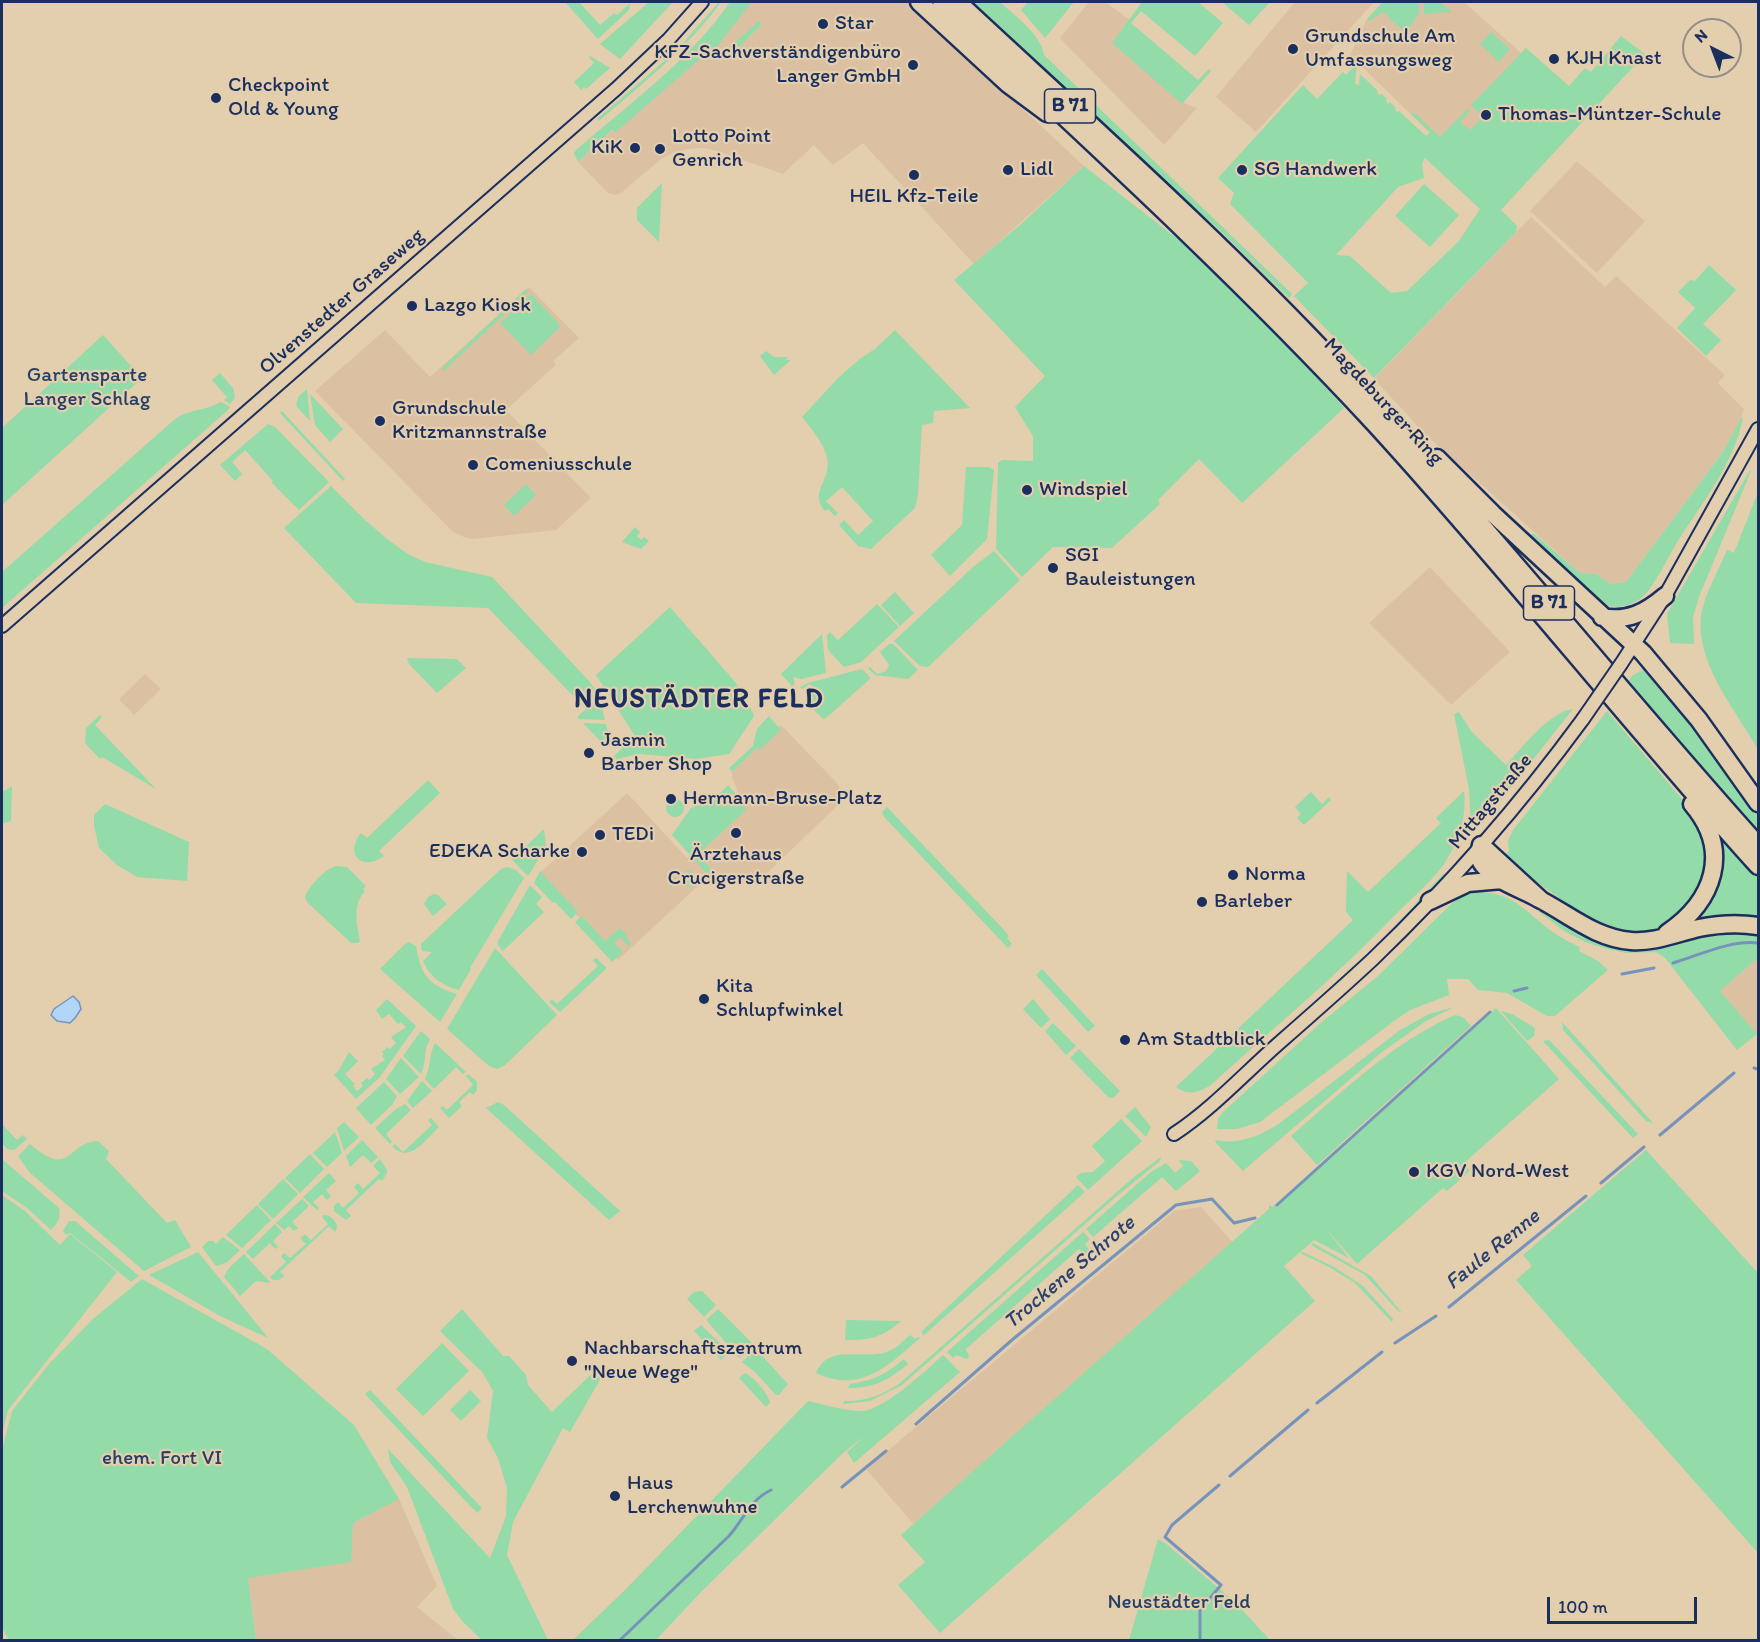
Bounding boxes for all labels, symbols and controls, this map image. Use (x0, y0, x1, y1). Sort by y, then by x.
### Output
place label: Star (835, 11, 874, 37)
marker: Star (816, 17, 830, 31)
north arrow (1682, 18, 1742, 78)
place label: Grundschule Am Umfassungsweg (1305, 24, 1455, 74)
text: N (1691, 25, 1711, 46)
place label: KFZ-Sachverständigenbüro Langer GmbH (654, 40, 901, 90)
marker: Grundschule Am Umfassungsweg (1286, 42, 1300, 56)
place label: KJH Knast (1566, 46, 1662, 72)
marker: KJH Knast (1547, 52, 1561, 66)
marker: KFZ-Sachverständigenbüro Langer GmbH (906, 58, 920, 72)
place label: Checkpoint Old & Young (228, 73, 339, 123)
road number: B 71 (1044, 89, 1096, 123)
marker: Checkpoint Old & Young (209, 91, 223, 105)
place label: Thomas-Müntzer-Schule (1498, 102, 1721, 128)
marker: Thomas-Müntzer-Schule (1479, 108, 1493, 122)
place label: Lotto Point Genrich (672, 124, 771, 174)
place label: KiK (591, 135, 623, 161)
marker: KiK (628, 141, 642, 155)
marker: Lotto Point Genrich (653, 142, 667, 156)
place label: Lidl (1020, 157, 1054, 183)
place label: SG Handwerk (1254, 157, 1377, 183)
marker: Lidl (1001, 163, 1015, 177)
marker: SG Handwerk (1235, 163, 1249, 177)
marker: HEIL Kfz-Teile (907, 168, 921, 182)
place label: HEIL Kfz-Teile (849, 184, 979, 210)
street label: Olvenstedter Graseweg (254, 223, 430, 381)
place label: Lazgo Kiosk (424, 293, 531, 319)
marker: Lazgo Kiosk (405, 299, 419, 313)
street label: Magdeburger Ring (1318, 333, 1448, 471)
park label: Gartensparte Langer Schlag (23, 363, 151, 413)
place label: Grundschule Kritzmannstraße (392, 396, 547, 446)
marker: Grundschule Kritzmannstraße (373, 414, 387, 428)
place label: Comeniusschule (485, 452, 632, 478)
marker: Comeniusschule (466, 458, 480, 472)
place label: Windspiel (1039, 477, 1127, 503)
marker: Windspiel (1020, 483, 1034, 497)
place label: SGI Bauleistungen (1065, 543, 1196, 593)
marker: SGI Bauleistungen (1046, 561, 1060, 575)
road number: B 71 (1524, 586, 1574, 620)
district label: NEUSTÄDTER FELD (573, 684, 825, 716)
place label: Jasmin Barber Shop (601, 728, 712, 778)
marker: Jasmin Barber Shop (582, 746, 596, 760)
street label: Mittagstraße (1444, 749, 1538, 855)
place label: Hermann-Bruse-Platz (683, 786, 882, 812)
marker: Hermann-Bruse-Platz (664, 792, 678, 806)
place label: TEDi (612, 822, 654, 848)
marker: Ärztehaus Crucigerstraße (729, 826, 743, 840)
marker: TEDi (593, 828, 607, 842)
place label: EDEKA Scharke (429, 839, 570, 865)
place label: Ärztehaus Crucigerstraße (668, 842, 804, 892)
marker: EDEKA Scharke (575, 845, 589, 859)
place label: Norma (1245, 862, 1306, 888)
marker: Norma (1226, 868, 1240, 882)
place label: Barleber (1214, 889, 1292, 915)
marker: Barleber (1195, 895, 1209, 909)
place label: Kita Schlupfwinkel (716, 974, 843, 1024)
marker: Kita Schlupfwinkel (697, 992, 711, 1006)
place label: Am Stadtblick (1137, 1027, 1266, 1053)
marker: Am Stadtblick (1118, 1033, 1132, 1047)
place label: KGV Nord-West (1426, 1159, 1569, 1185)
marker: KGV Nord-West (1407, 1165, 1421, 1179)
water label: Faule Renne (1440, 1204, 1546, 1296)
water label: Trockene Schrote (999, 1210, 1141, 1336)
place label: Nachbarschaftszentrum "Neue Wege" (584, 1336, 802, 1386)
marker: Nachbarschaftszentrum "Neue Wege" (565, 1354, 579, 1368)
park label: ehem. Fort VI (102, 1446, 222, 1472)
place label: Haus Lerchenwuhne (627, 1471, 758, 1521)
marker: Haus Lerchenwuhne (608, 1489, 622, 1503)
scale bar (1550, 1585, 1700, 1623)
park label: Neustädter Feld (1107, 1590, 1251, 1616)
text: 100 m (1558, 1596, 1608, 1618)

